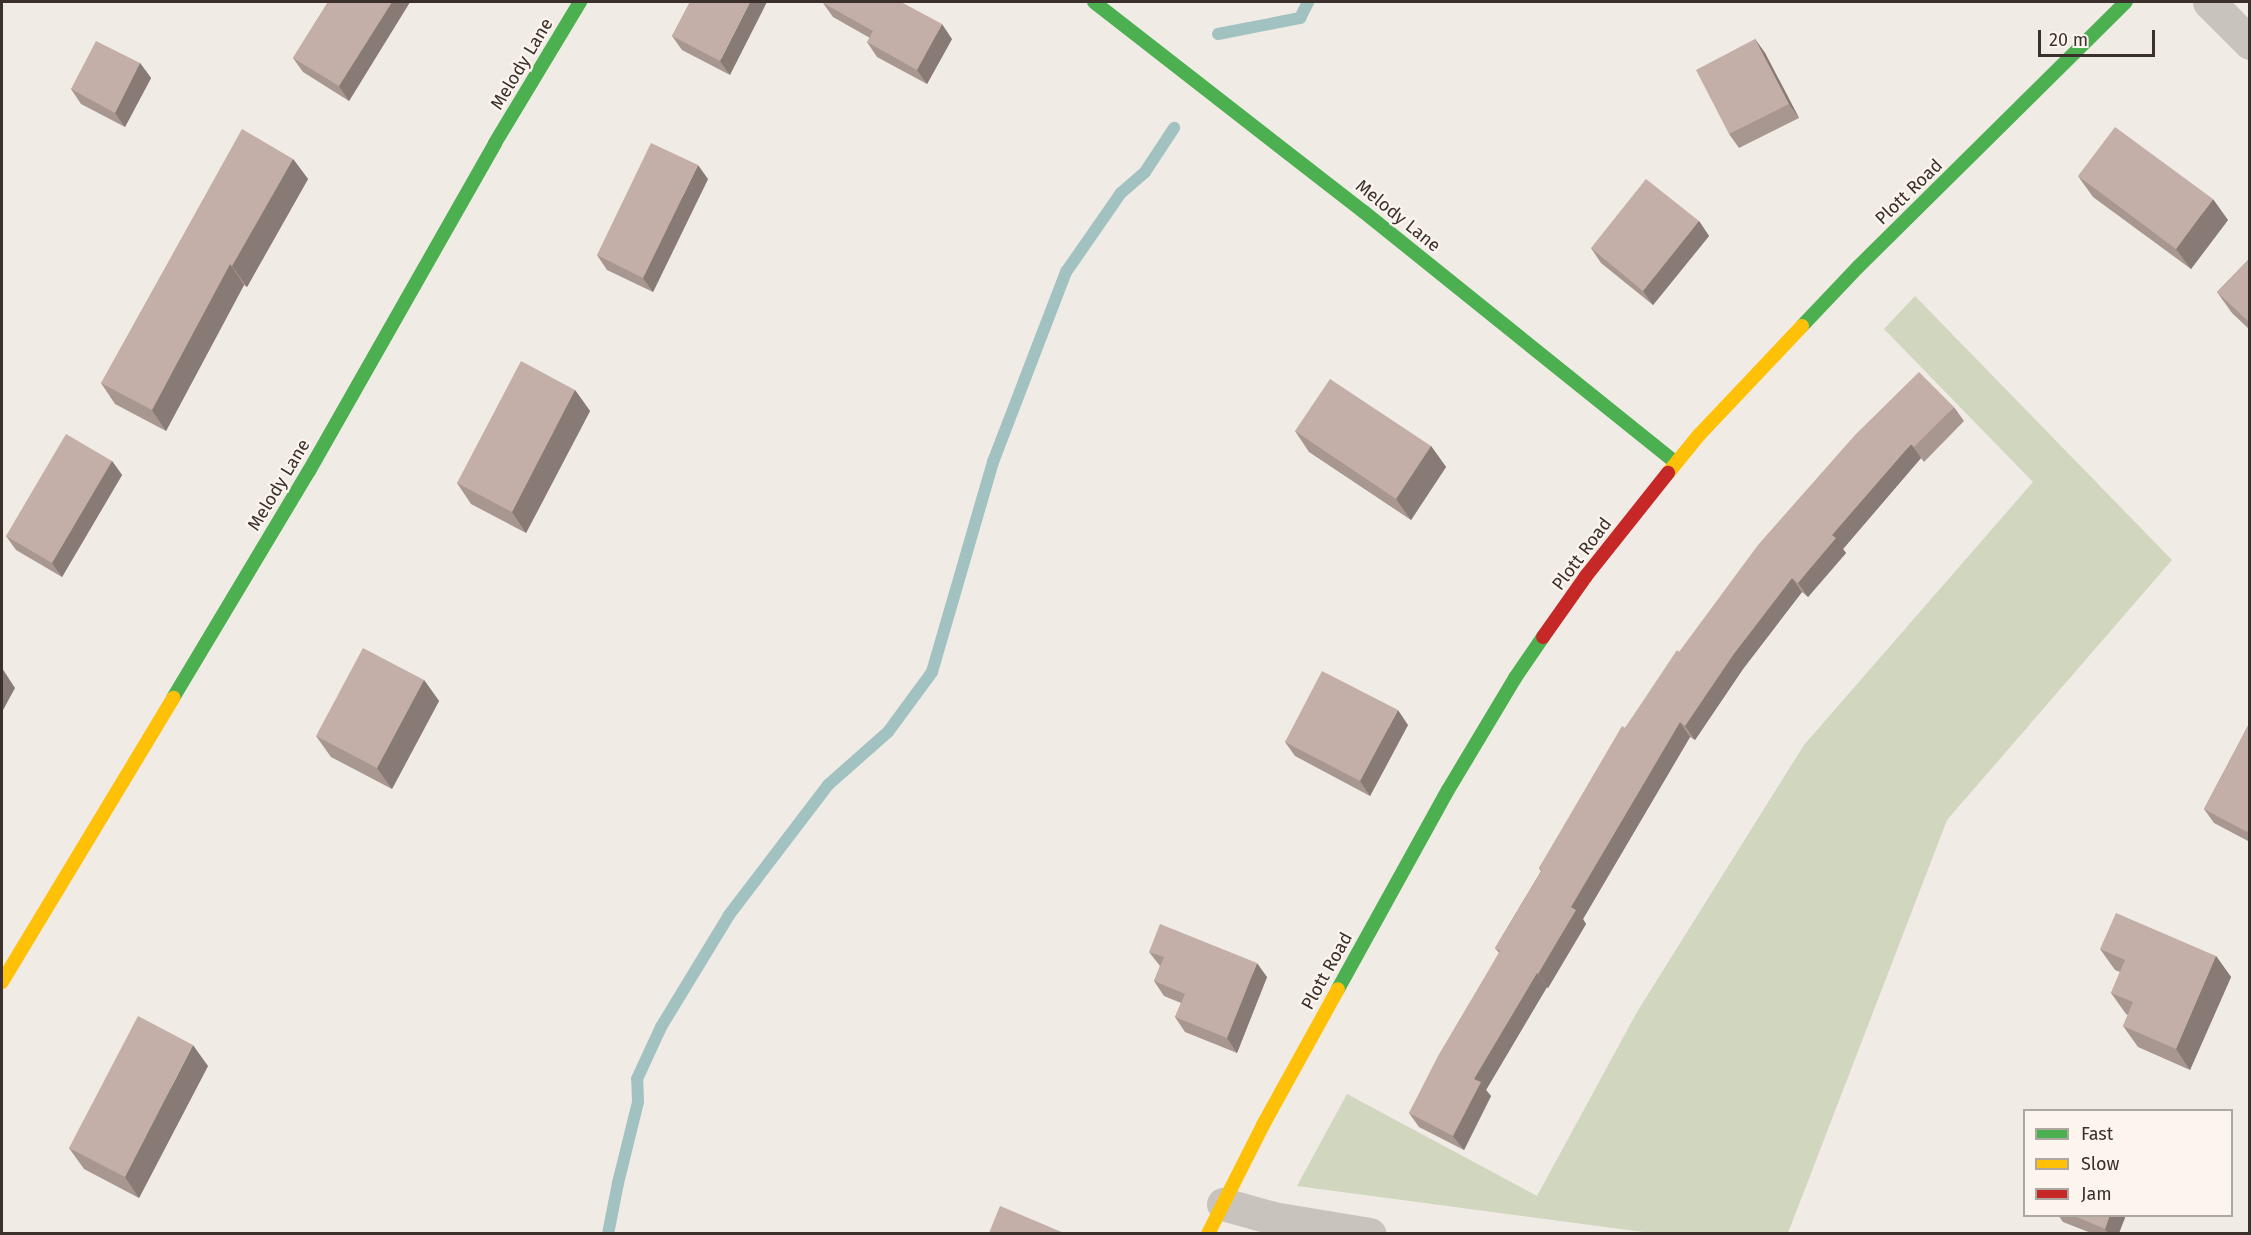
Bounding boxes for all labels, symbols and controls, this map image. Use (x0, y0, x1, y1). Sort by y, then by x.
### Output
street label: Melody Lane (486, 14, 558, 114)
scale bar (2041, 18, 2158, 56)
text: 20 m (2049, 29, 2088, 51)
street label: Plott Road (1871, 155, 1947, 229)
street label: Melody Lane (1351, 175, 1445, 257)
street label: Melody Lane (243, 435, 315, 535)
street label: Plott Road (1548, 513, 1616, 595)
street label: Plott Road (1297, 928, 1357, 1014)
legend (2023, 1109, 2233, 1217)
text: Fast (2081, 1123, 2113, 1145)
text: Slow (2081, 1153, 2119, 1175)
text: Jam (2081, 1183, 2112, 1205)

